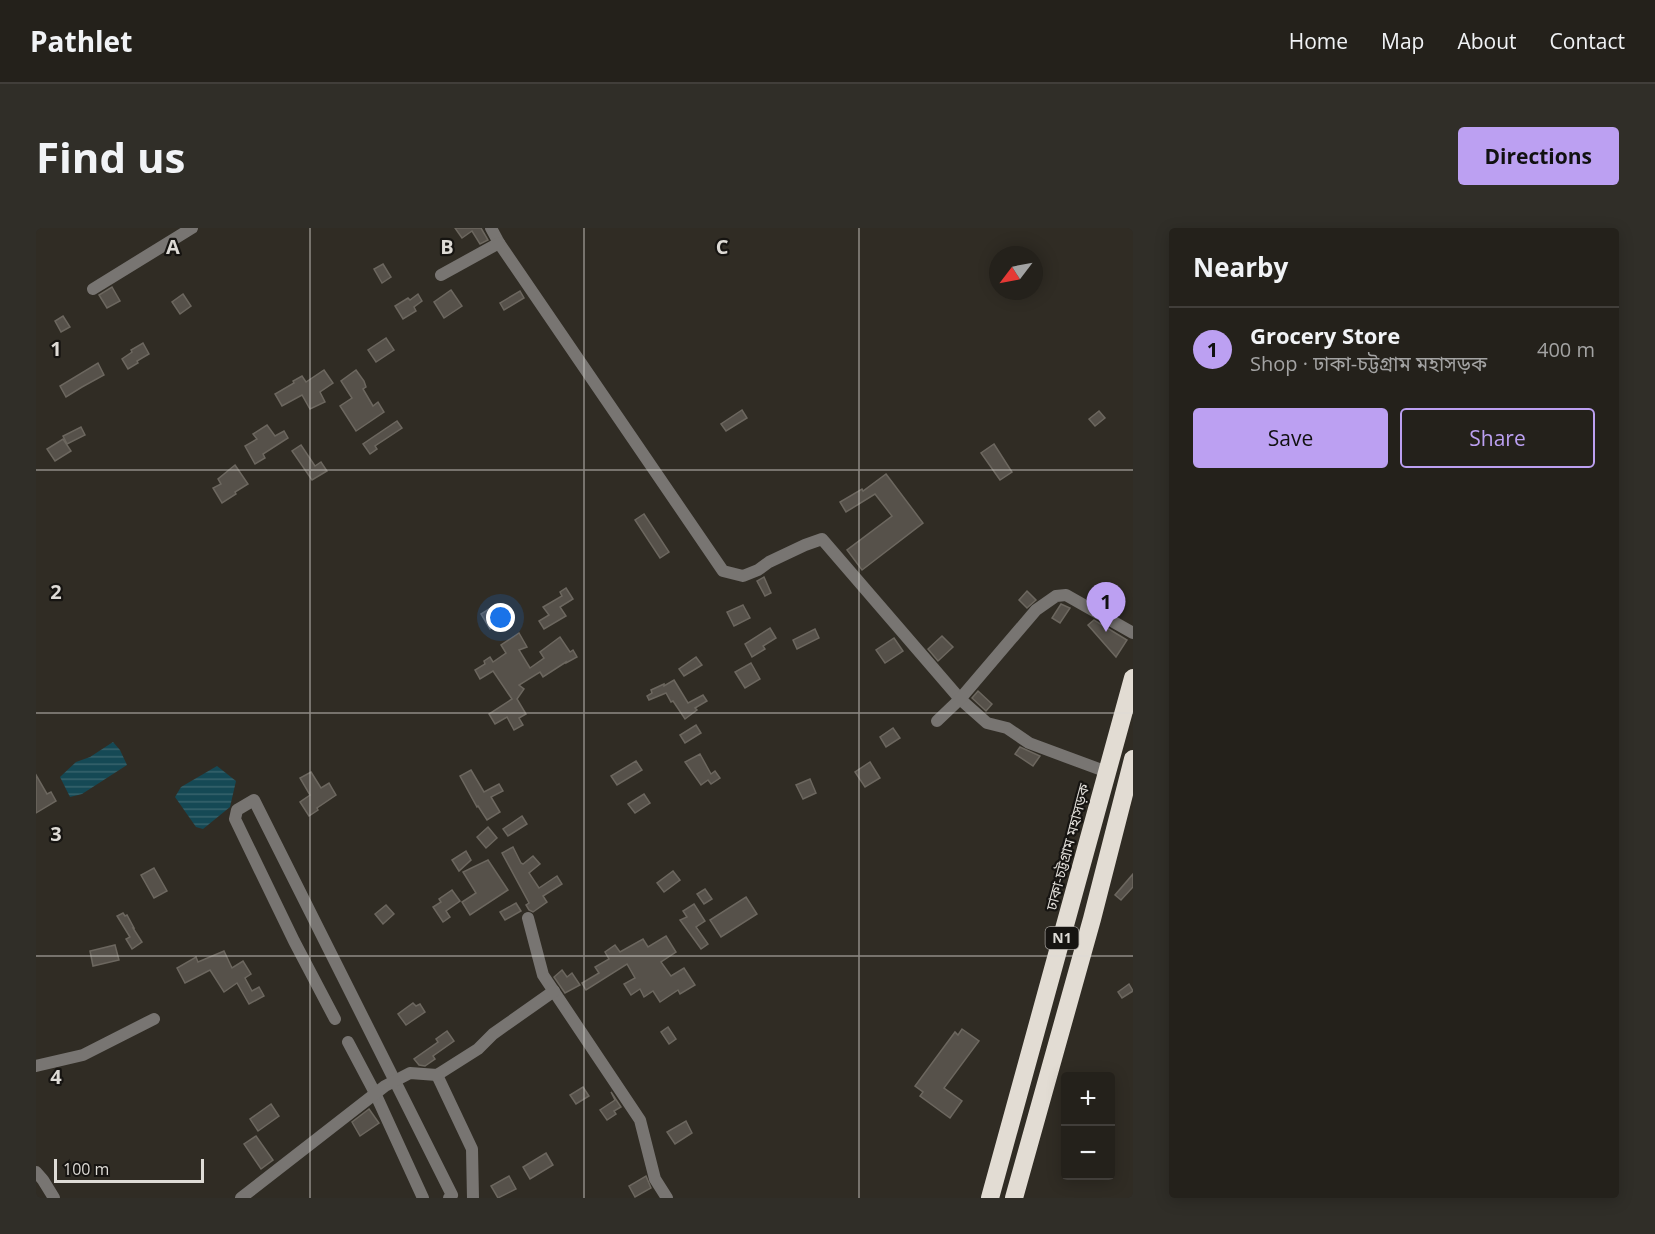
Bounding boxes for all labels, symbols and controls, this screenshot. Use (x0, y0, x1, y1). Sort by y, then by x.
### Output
text: Pathlet (30, 22, 132, 60)
text: Home (1289, 27, 1348, 55)
text: Map (1381, 27, 1424, 55)
text: About (1457, 27, 1517, 55)
text: Contact (1550, 27, 1625, 55)
button: Directions (1458, 127, 1619, 185)
text: Find us (36, 128, 185, 185)
text: A (166, 233, 180, 260)
text: B (440, 233, 454, 260)
text: C (716, 233, 729, 260)
north arrow (989, 246, 1043, 300)
text: Nearby (1193, 249, 1288, 285)
text: Grocery Store (1250, 320, 1400, 350)
text: 1 (50, 335, 62, 362)
text: 1 (1207, 336, 1218, 363)
text: 400 m (1537, 336, 1595, 363)
text: Shop · ঢাকা-চট্টগ্রাম মহাসড়ক (1250, 350, 1487, 377)
button: Save (1193, 408, 1388, 468)
button: Share (1400, 408, 1595, 468)
text: 2 (50, 578, 62, 605)
pin: 1 (1086, 582, 1126, 632)
your location (486, 603, 515, 632)
street label: ঢাকা-চট্টগ্রাম মহাসড়ক (1040, 780, 1094, 913)
text: 3 (50, 820, 62, 847)
road number: N1 (1046, 927, 1078, 949)
text: 4 (50, 1063, 62, 1090)
map controls (1061, 1072, 1115, 1180)
button: + (1061, 1072, 1115, 1126)
button: − (1061, 1126, 1115, 1180)
scale bar (54, 1156, 204, 1184)
text: 100 m (63, 1158, 109, 1180)

